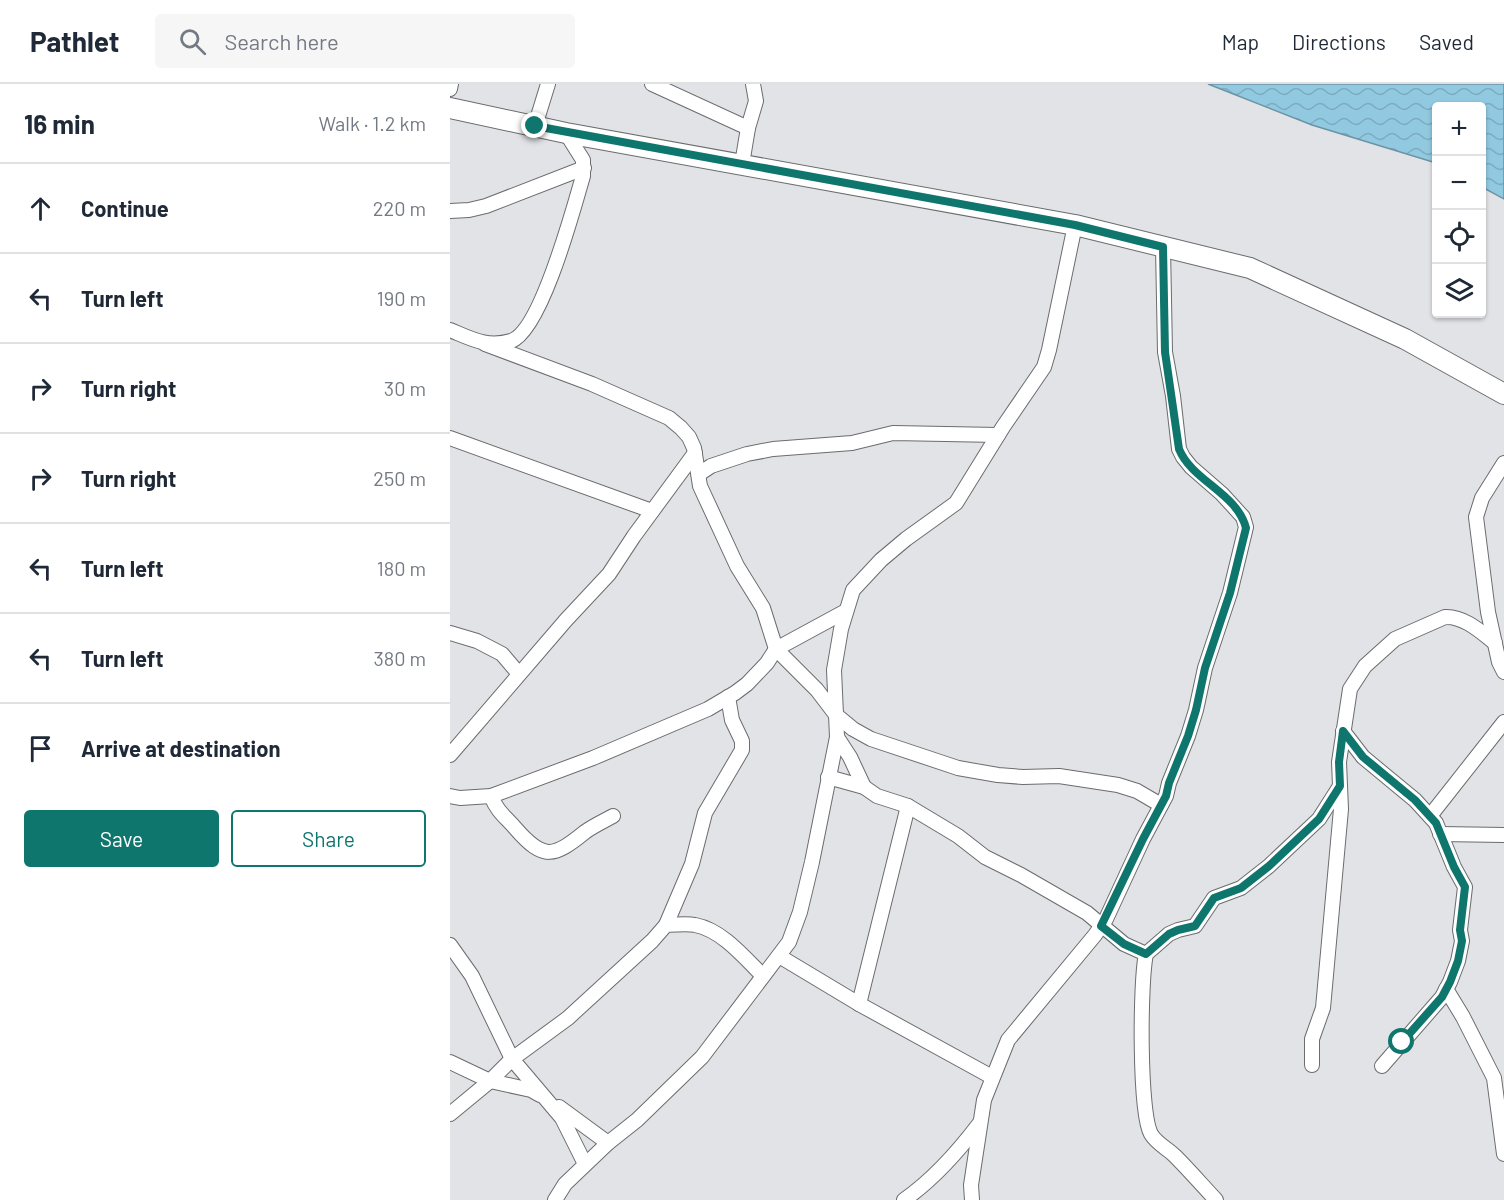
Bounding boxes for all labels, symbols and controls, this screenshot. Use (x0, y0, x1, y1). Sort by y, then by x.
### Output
search box (155, 14, 575, 68)
text: Pathlet (30, 24, 119, 58)
icon: search (176, 25, 209, 58)
text: Search here (224, 28, 339, 54)
text: Map (1222, 29, 1259, 54)
text: Directions (1292, 29, 1386, 54)
text: Saved (1419, 29, 1474, 54)
map controls (1432, 102, 1486, 318)
button: + (1432, 102, 1486, 156)
text: 16 min (24, 108, 95, 139)
text: Walk · 1.2 km (319, 111, 426, 135)
route end (521, 112, 547, 138)
button: − (1432, 156, 1486, 210)
icon: ahead (24, 192, 57, 225)
text: Continue (81, 195, 169, 221)
text: 220 m (373, 196, 426, 220)
button: locate (1432, 210, 1486, 264)
button: layers (1432, 264, 1486, 318)
icon: left (24, 282, 57, 315)
text: Turn left (81, 285, 164, 311)
text: 190 m (377, 286, 426, 310)
icon: right (24, 372, 57, 405)
text: Turn right (81, 375, 176, 401)
text: 30 m (384, 376, 426, 400)
icon: right (24, 462, 57, 495)
text: Turn right (81, 465, 176, 491)
text: 250 m (373, 466, 426, 490)
icon: left (24, 552, 57, 585)
text: Turn left (81, 555, 164, 581)
text: 180 m (377, 556, 426, 580)
icon: left (24, 642, 57, 675)
text: Turn left (81, 645, 164, 671)
text: 380 m (373, 646, 426, 670)
icon: arrive (24, 732, 57, 765)
text: Arrive at destination (81, 735, 280, 761)
button: Save (24, 810, 219, 867)
button: Share (231, 810, 426, 867)
route start (1388, 1028, 1414, 1054)

